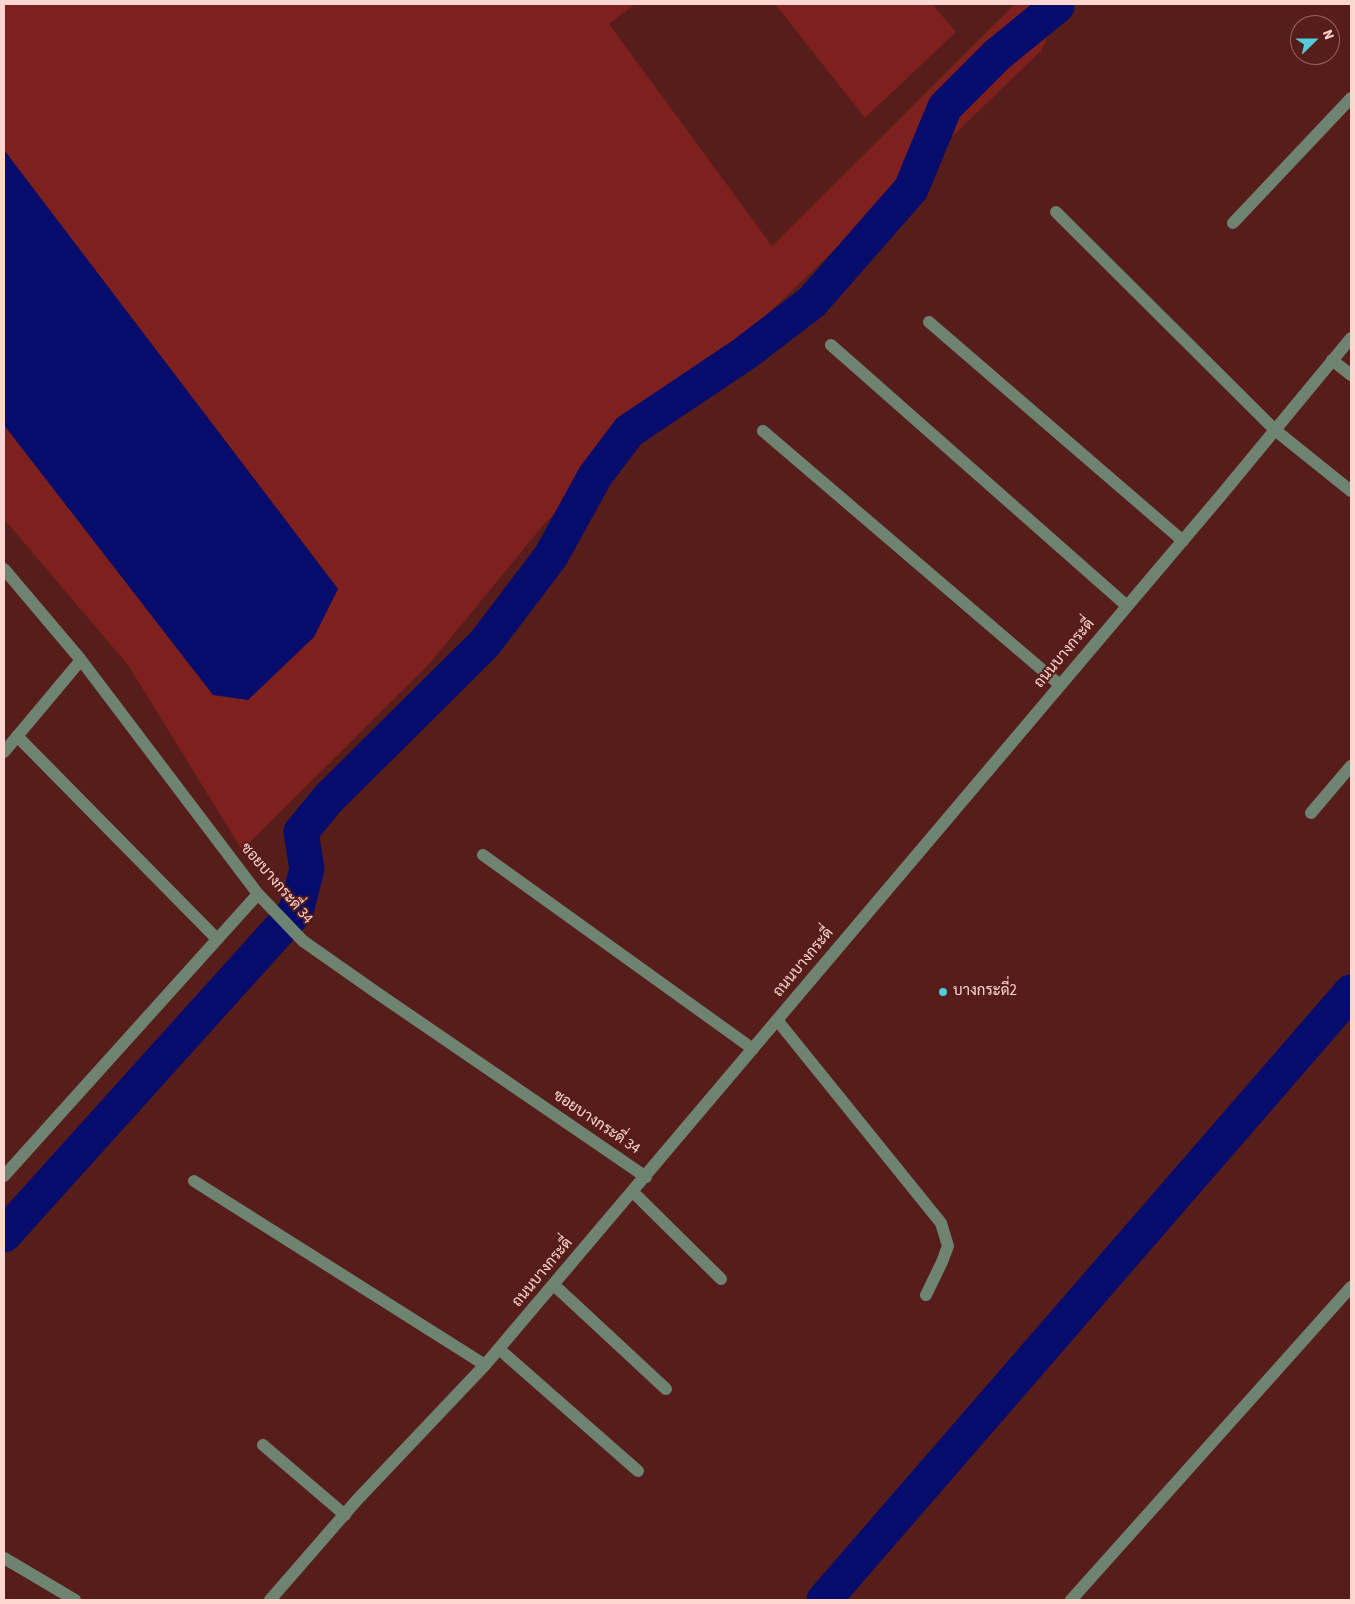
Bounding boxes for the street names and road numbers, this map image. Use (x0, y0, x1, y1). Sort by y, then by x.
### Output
street label: ถนนบางกระดี่ (1031, 616, 1099, 692)
street label: ซอยบางกระดี่ 34 (236, 840, 316, 928)
street label: ถนนบางกระดี่ (770, 925, 838, 1001)
street label: ซอยบางกระดี่ 34 (549, 1087, 643, 1159)
street label: ถนนบางกระดี่ (509, 1235, 577, 1311)

